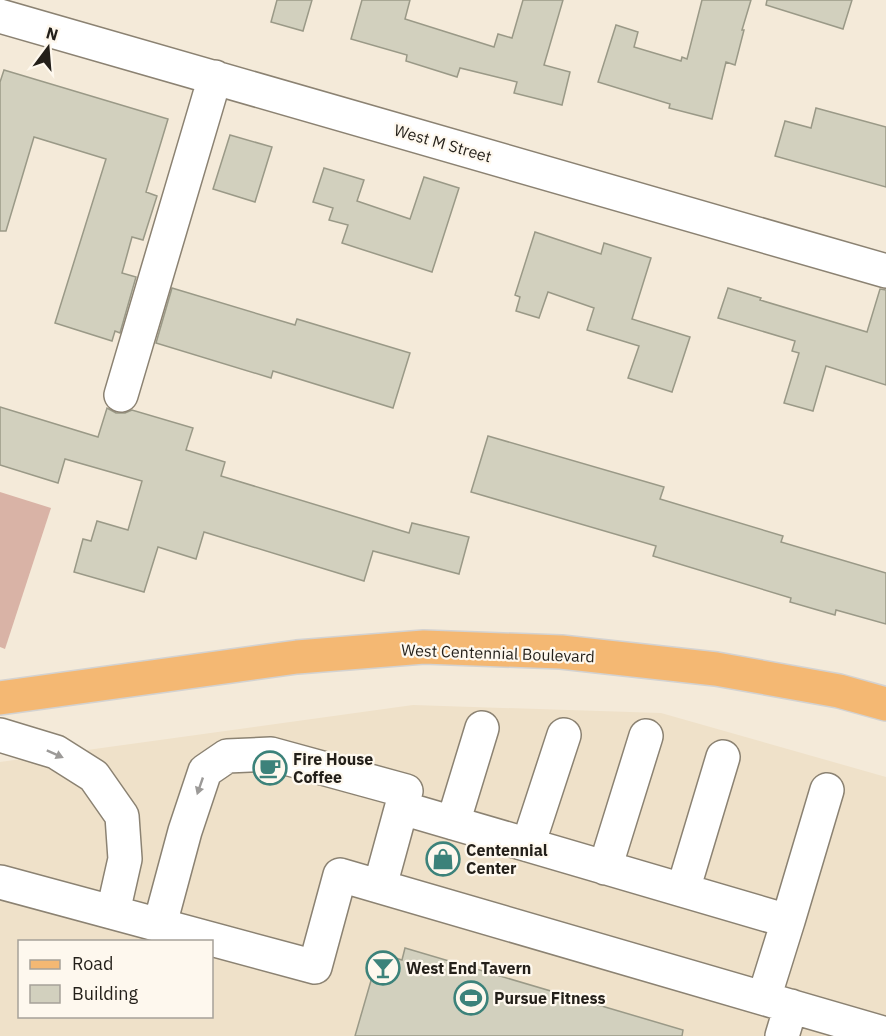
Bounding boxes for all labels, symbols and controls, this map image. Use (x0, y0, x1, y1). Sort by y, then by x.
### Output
north arrow (18, 18, 78, 78)
text: N (44, 22, 60, 45)
street label: West M Street (392, 120, 494, 166)
street label: West Centennial Boulevard (401, 640, 595, 666)
one-way arrow (47, 749, 64, 758)
place label: Fire House Coffee (293, 749, 373, 787)
cafe icon: Fire House Coffee (252, 750, 288, 786)
one-way arrow (195, 777, 204, 795)
place label: Centennial Center (466, 840, 548, 878)
shop icon: Centennial Center (425, 841, 461, 877)
legend (18, 940, 213, 1018)
bar icon: West End Tavern (365, 950, 401, 986)
text: Road (72, 952, 113, 975)
place label: West End Tavern (406, 958, 531, 978)
sports icon: Pursue Fitness (453, 980, 489, 1016)
text: Building (72, 982, 139, 1005)
place label: Pursue Fitness (494, 988, 605, 1008)

